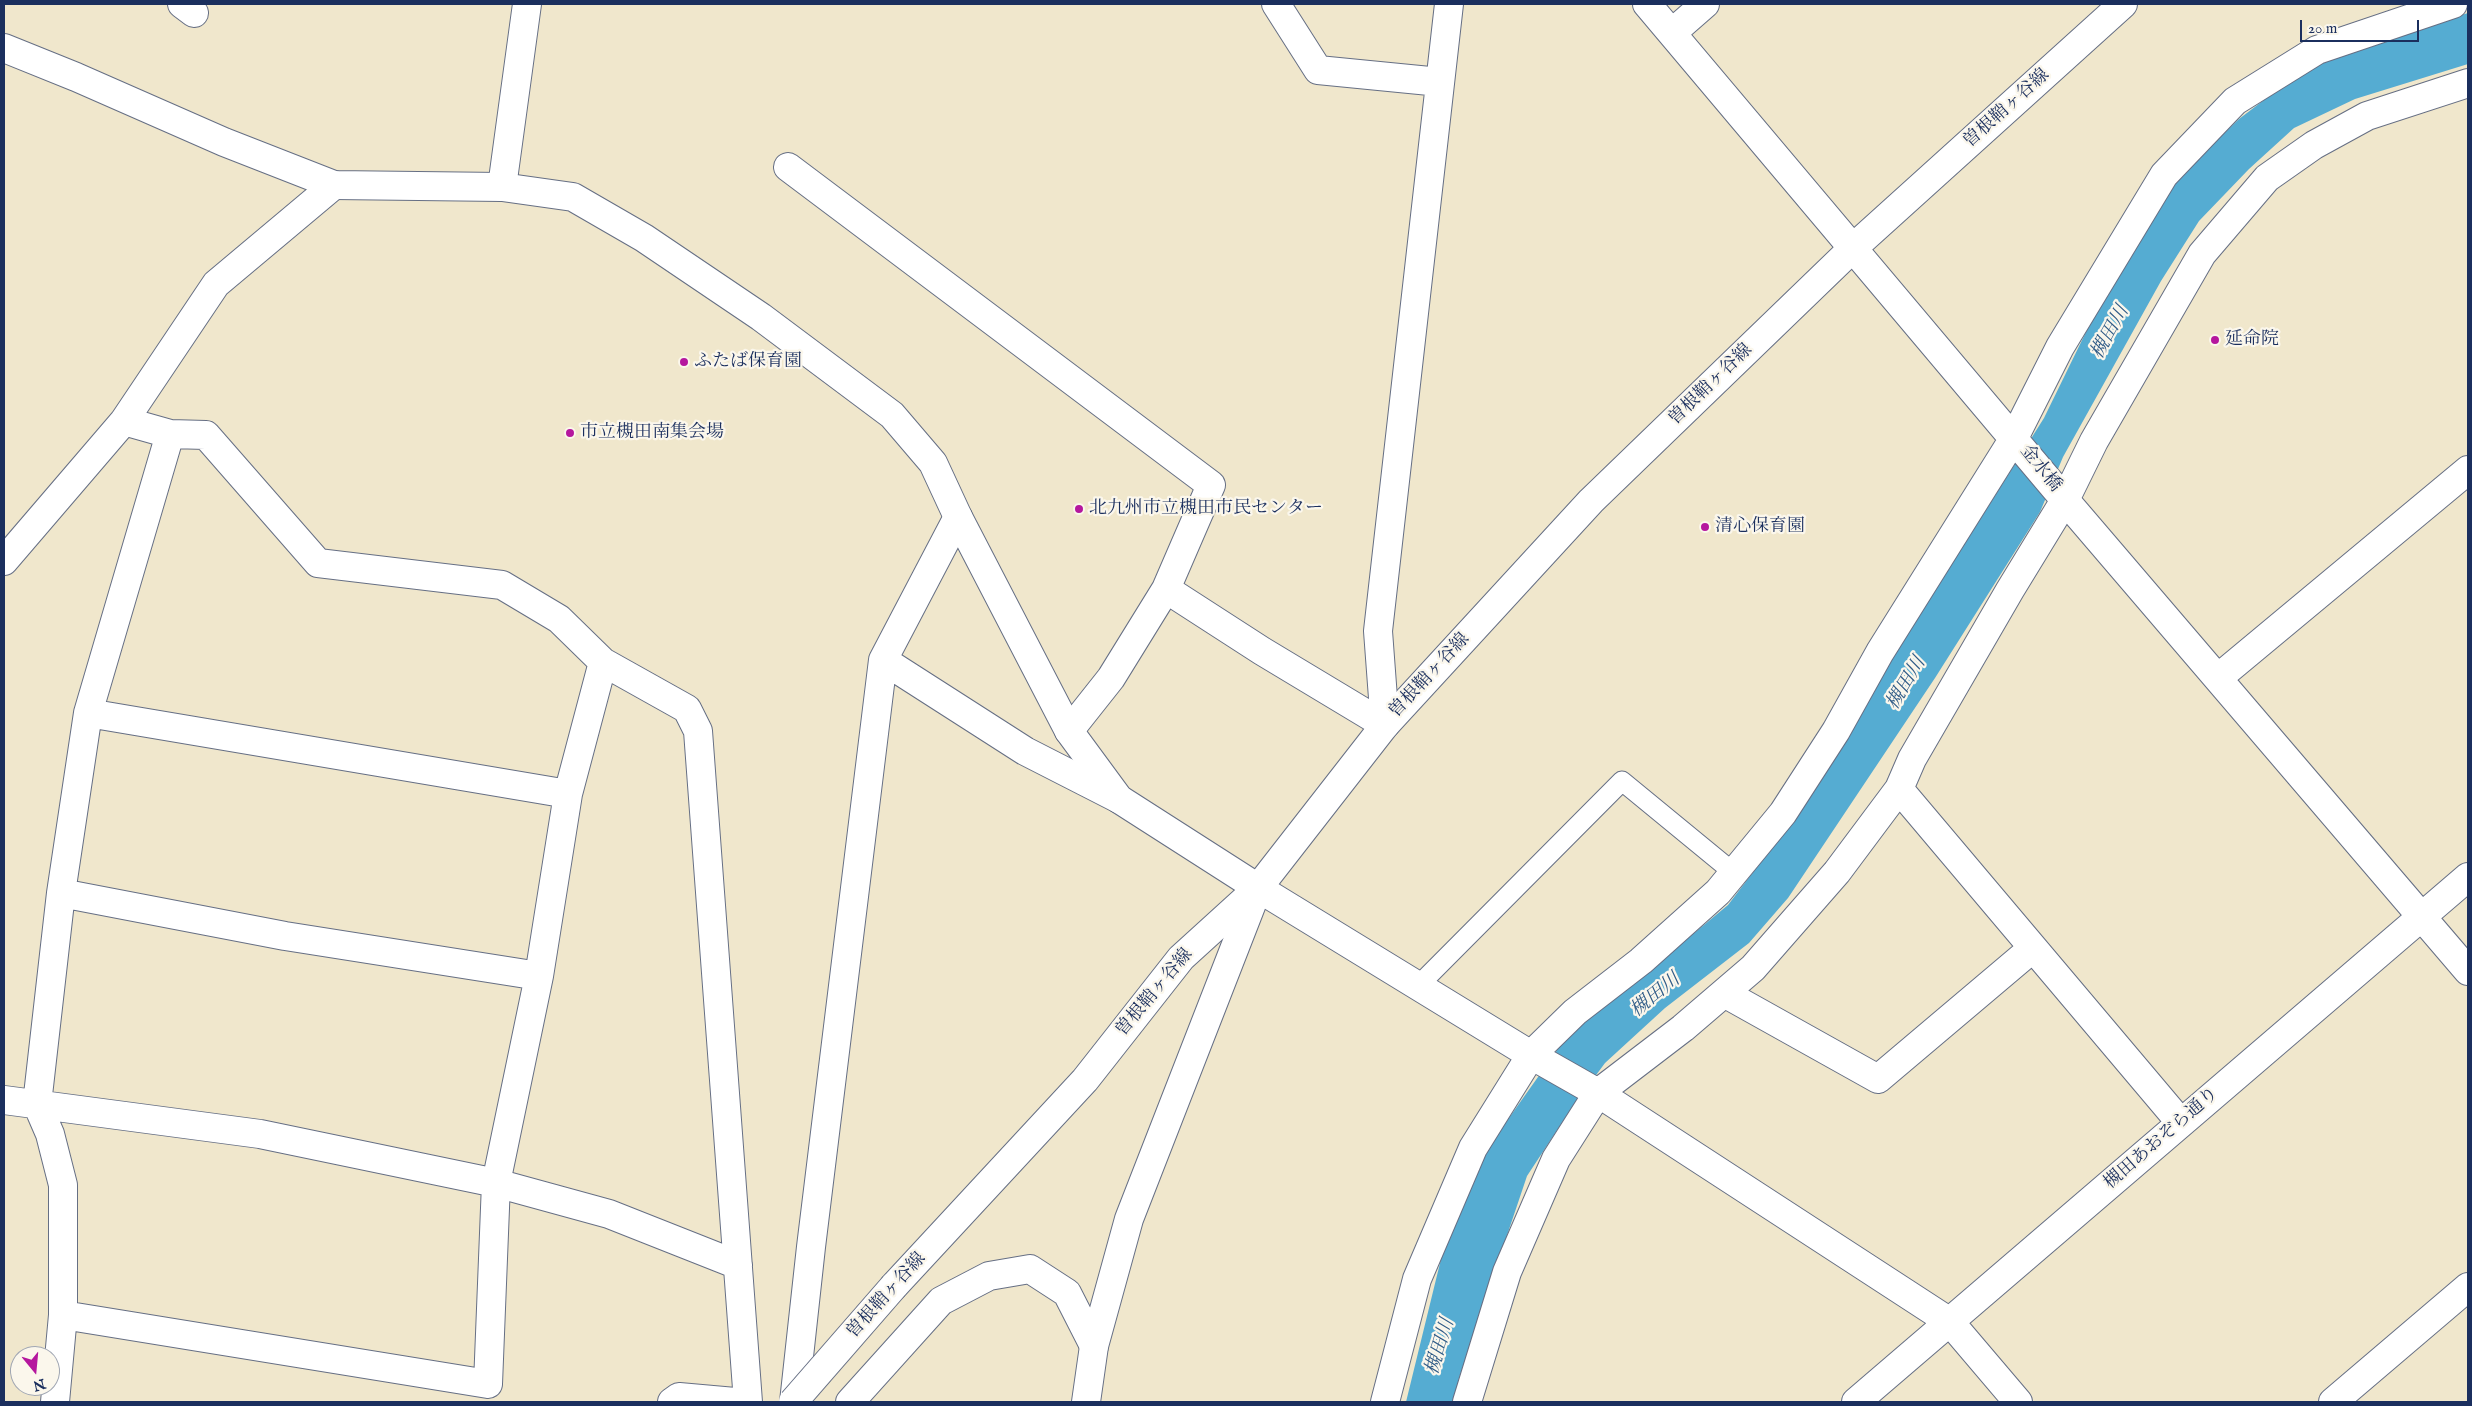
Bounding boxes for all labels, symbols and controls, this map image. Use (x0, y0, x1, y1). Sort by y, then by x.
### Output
scale bar (2302, 10, 2421, 42)
text: 20 m (2308, 19, 2337, 38)
street label: 曽根鞘ヶ谷線 (1960, 65, 2054, 153)
water label: 槻田川 (2087, 303, 2135, 363)
place label: 延命院 (2225, 329, 2279, 351)
marker: 延命院 (2209, 334, 2221, 346)
street label: 曽根鞘ヶ谷線 (1665, 340, 1757, 430)
place label: ふたば保育園 (694, 351, 802, 373)
marker: ふたば保育園 (678, 356, 690, 368)
place label: 市立槻田南集会場 (580, 422, 724, 444)
marker: 市立槻田南集会場 (564, 427, 576, 439)
street label: 金水橋 (2015, 441, 2065, 497)
place label: 北九州市立槻田市民センター (1089, 498, 1323, 520)
marker: 北九州市立槻田市民センター (1073, 503, 1085, 515)
place label: 清心保育園 (1715, 516, 1805, 538)
marker: 清心保育園 (1699, 521, 1711, 533)
street label: 曽根鞘ヶ谷線 (1385, 629, 1475, 723)
water label: 槻田川 (1883, 654, 1931, 714)
street label: 曽根鞘ヶ谷線 (1112, 945, 1198, 1041)
water label: 槻田川 (1627, 969, 1685, 1023)
street label: 槻田あおぞら通り (2101, 1084, 2223, 1194)
street label: 曽根鞘ヶ谷線 (843, 1249, 931, 1343)
water label: 槻田川 (1422, 1316, 1460, 1378)
north arrow (10, 1346, 60, 1396)
text: N (31, 1374, 48, 1395)

